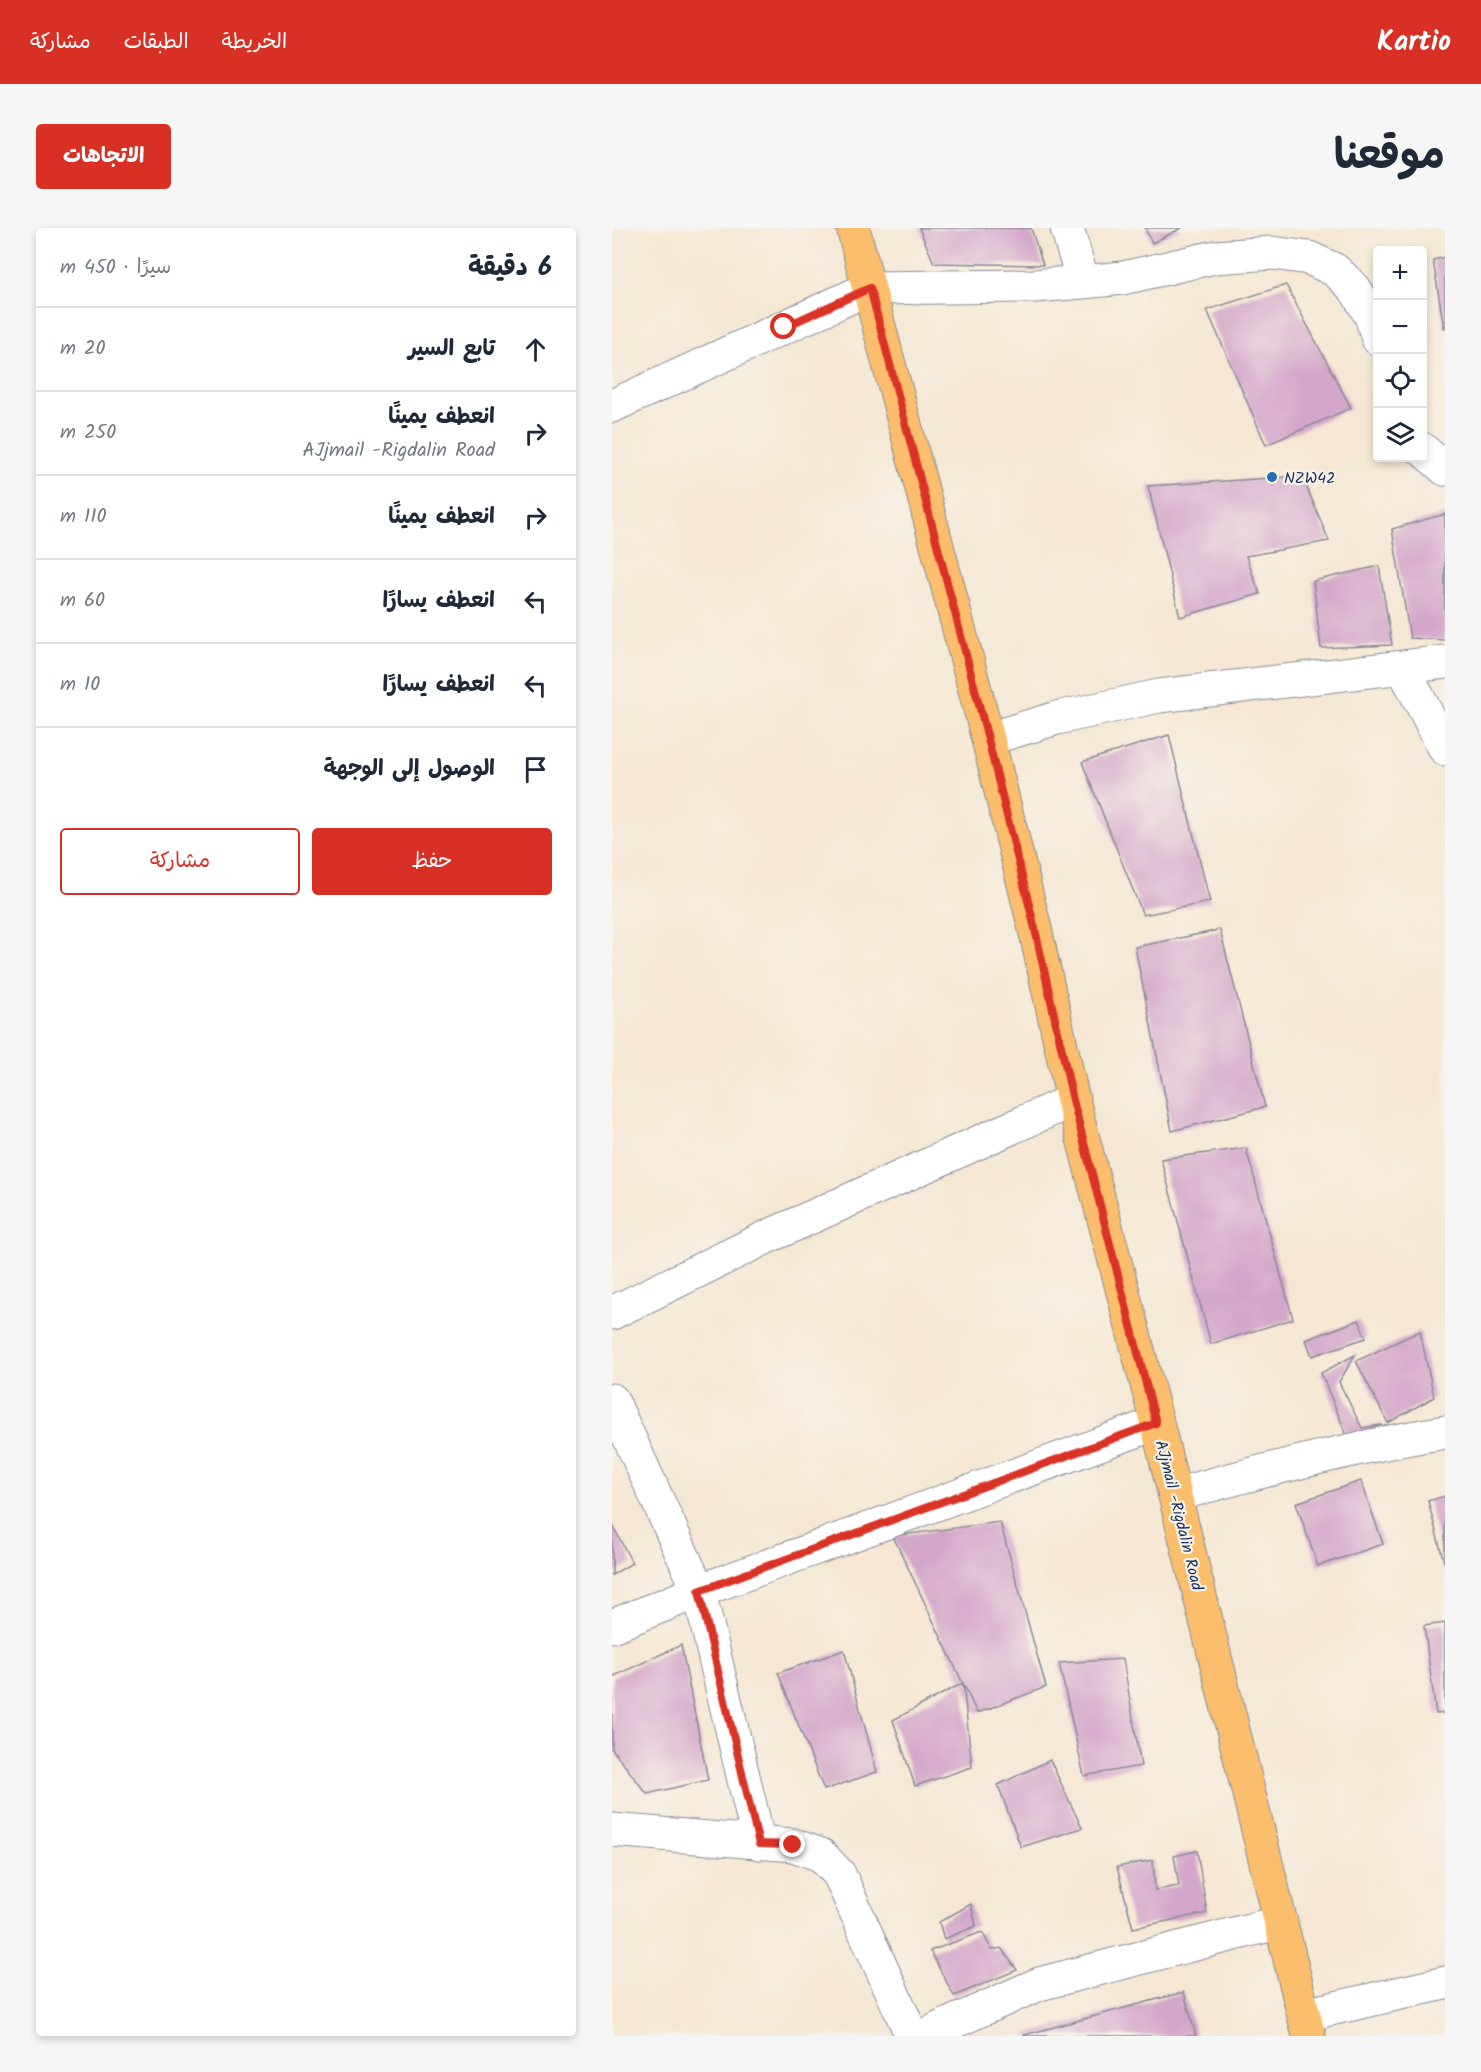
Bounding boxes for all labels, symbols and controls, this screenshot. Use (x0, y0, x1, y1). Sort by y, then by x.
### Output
text: Kartio (1377, 20, 1451, 65)
text: مشاركة (30, 26, 91, 59)
text: الطبقات (124, 26, 189, 59)
text: الخريطة (222, 26, 287, 59)
text: موقعنا (1334, 123, 1445, 190)
button: الاتجاهات (36, 124, 171, 189)
map controls (1373, 246, 1427, 462)
button: + (1373, 246, 1427, 300)
text: 6 دقيقة (468, 247, 552, 289)
text: سيرًا · 450 m (60, 252, 171, 284)
button: − (1373, 300, 1427, 354)
route start (770, 313, 796, 339)
text: تابع السير (408, 332, 495, 367)
text: 20 m (60, 333, 106, 365)
icon: ahead (519, 333, 552, 366)
button: locate (1373, 354, 1427, 408)
text: انعطف يمينًا (388, 400, 495, 435)
button: layers (1373, 408, 1427, 462)
text: 250 m (60, 417, 116, 449)
icon: right (519, 417, 552, 450)
text: AJjmail -Rigdalin Road (303, 435, 495, 467)
place label: NZW42 (1284, 466, 1335, 491)
marker: NZW42 (1265, 470, 1279, 484)
text: انعطف يمينًا (388, 500, 495, 535)
text: 110 m (60, 501, 107, 533)
icon: right (519, 501, 552, 534)
text: انعطف يسارًا (383, 584, 495, 619)
text: 60 m (60, 585, 105, 617)
icon: left (519, 585, 552, 618)
text: انعطف يسارًا (383, 668, 495, 703)
text: 10 m (60, 669, 100, 701)
icon: left (519, 669, 552, 702)
text: الوصول إلى الوجهة (323, 752, 495, 787)
icon: arrive (519, 753, 552, 786)
button: مشاركة (60, 828, 300, 895)
button: حفظ (312, 828, 552, 895)
street label: AJjmail -Rigdalin Road (1148, 1438, 1210, 1594)
route end (779, 1831, 805, 1857)

